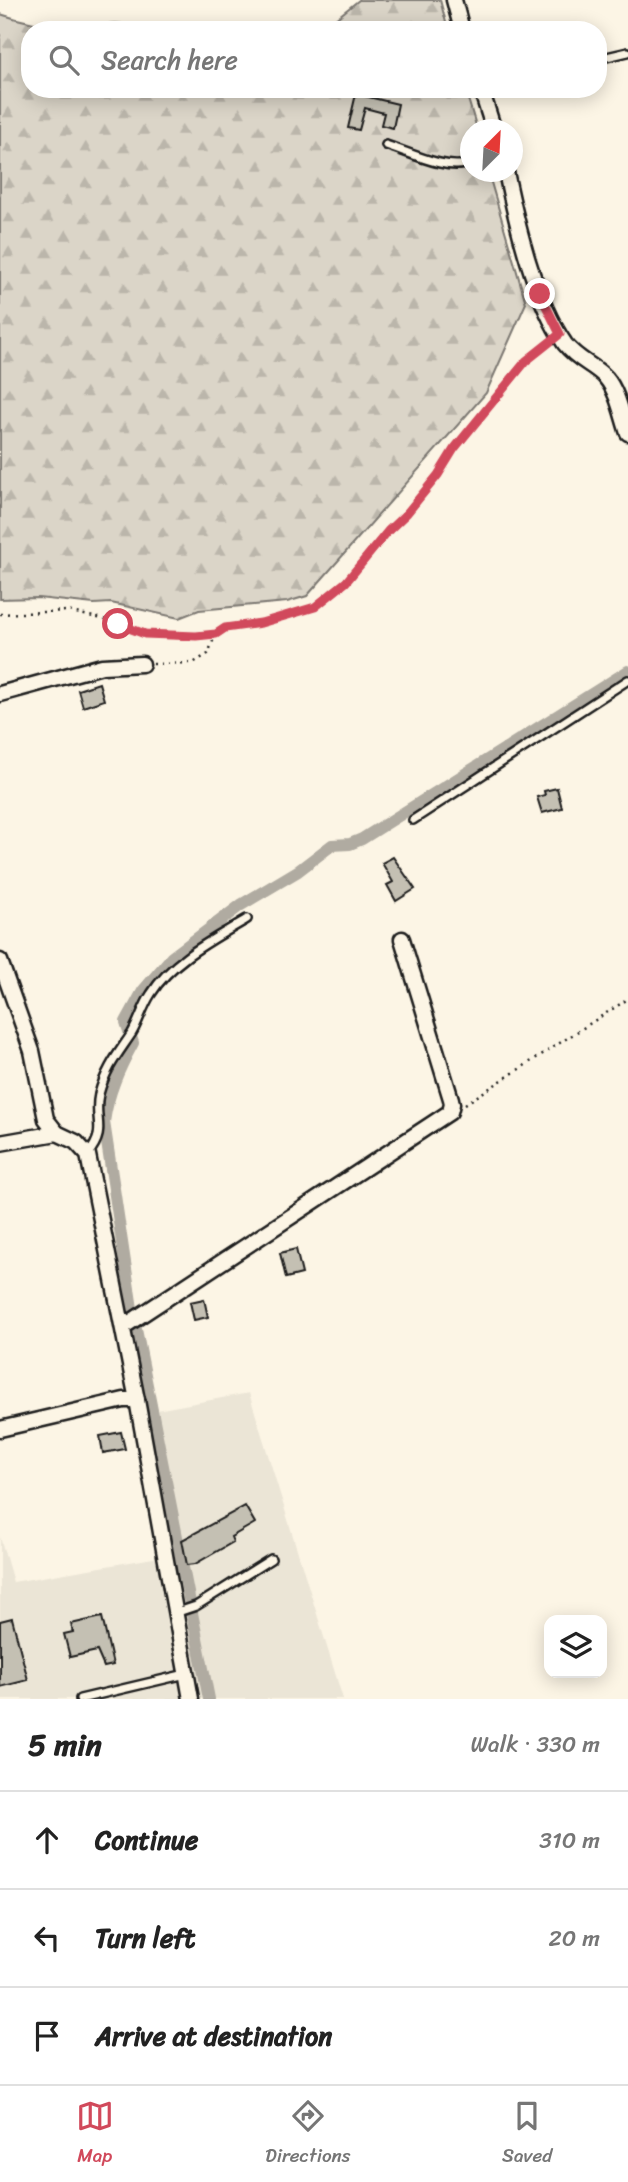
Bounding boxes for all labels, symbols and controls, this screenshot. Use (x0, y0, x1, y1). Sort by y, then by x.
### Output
search box (21, 21, 607, 98)
text: Search here (101, 37, 238, 83)
icon: search (45, 41, 83, 79)
north arrow (460, 119, 523, 182)
route end (524, 278, 555, 309)
route start (102, 608, 133, 639)
map controls (544, 1615, 607, 1678)
button: layers (544, 1615, 607, 1678)
text: 5 min (28, 1718, 102, 1772)
text: Walk · 330 m (470, 1724, 600, 1765)
text: Continue (95, 1817, 198, 1863)
text: 310 m (539, 1820, 600, 1861)
icon: ahead (28, 1821, 66, 1859)
text: Turn left (95, 1915, 195, 1961)
text: 20 m (549, 1918, 600, 1959)
icon: left (28, 1919, 66, 1957)
text: Arrive at destination (95, 2013, 332, 2059)
icon: arrive (28, 2017, 66, 2055)
tab: Map (76, 2097, 114, 2172)
tab: Directions (265, 2097, 351, 2172)
tab: Saved (502, 2097, 552, 2172)

